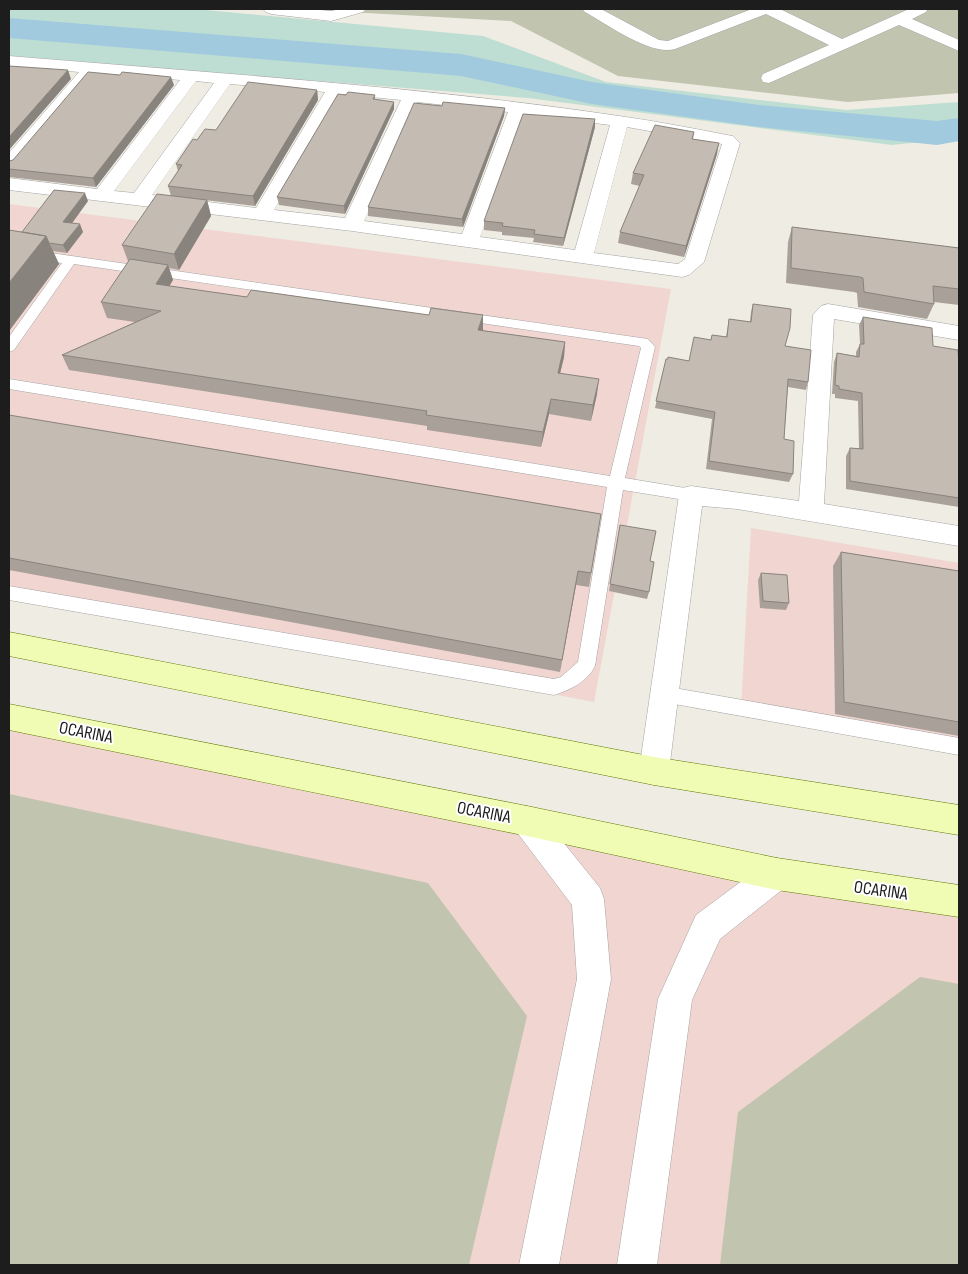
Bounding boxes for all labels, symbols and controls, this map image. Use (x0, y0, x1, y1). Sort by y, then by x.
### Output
street label: OCARINA (57, 717, 115, 748)
street label: OCARINA (455, 797, 513, 828)
street label: OCARINA (853, 876, 909, 905)

